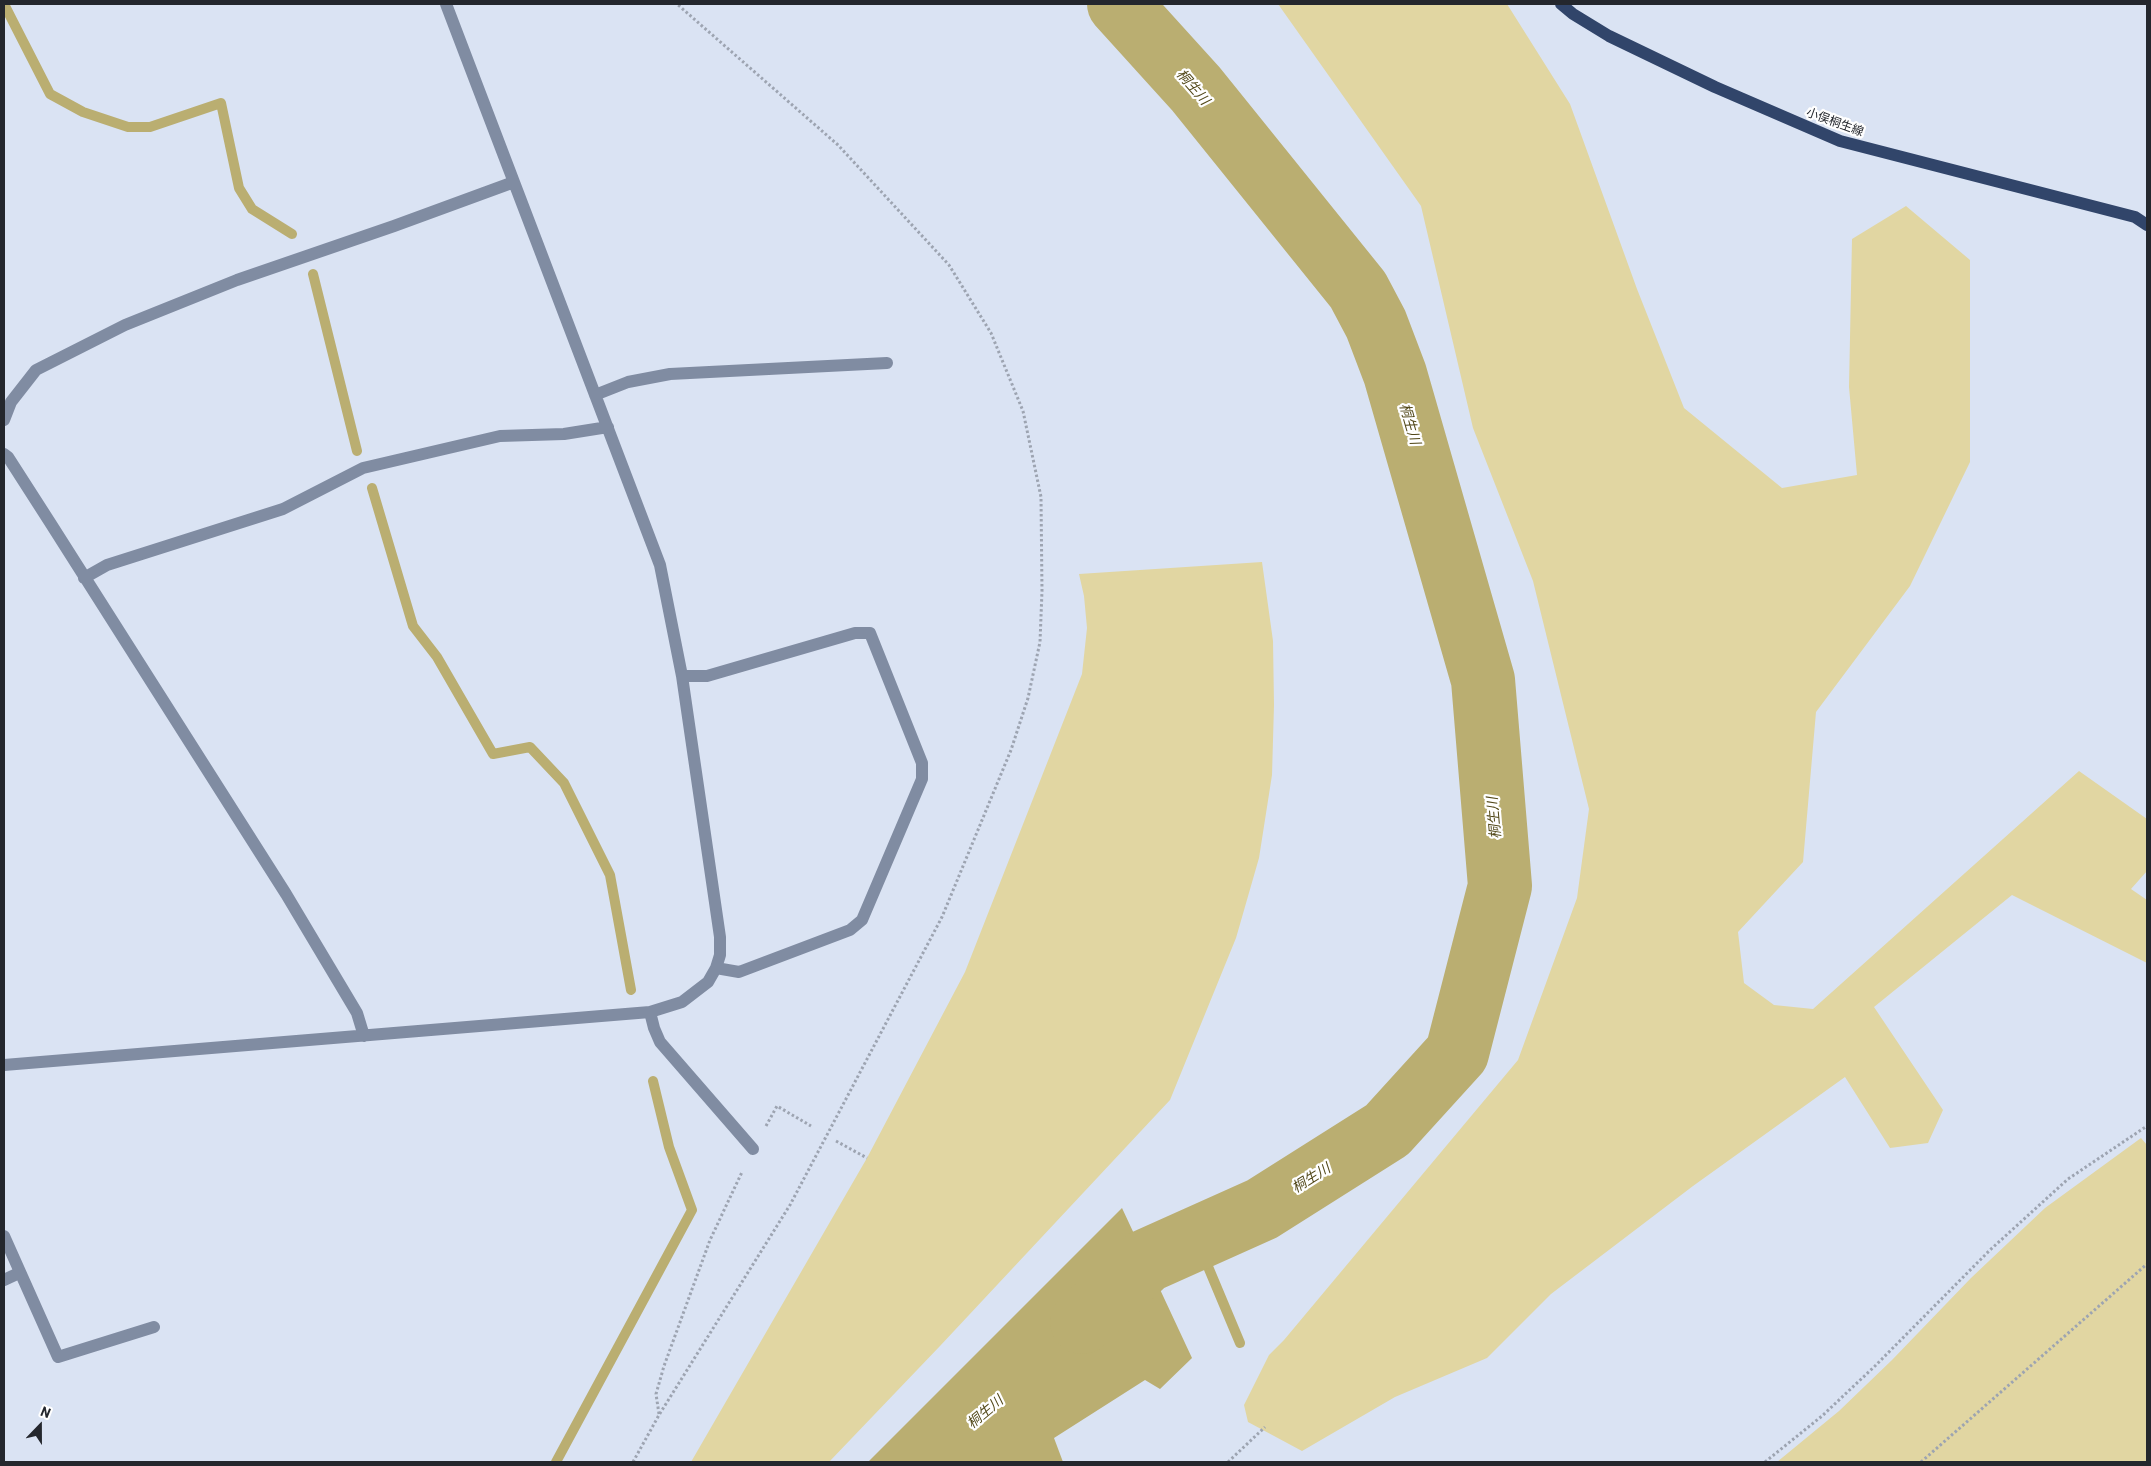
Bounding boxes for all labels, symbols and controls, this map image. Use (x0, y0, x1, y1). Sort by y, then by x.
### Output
water label: 桐生川 (1173, 66, 1213, 108)
street label: 小俣桐生線 (1804, 105, 1866, 139)
water label: 桐生川 (1396, 401, 1424, 447)
water label: 桐生川 (1484, 796, 1504, 840)
water label: 桐生川 (1289, 1160, 1333, 1196)
water label: 桐生川 (964, 1392, 1006, 1432)
north arrow (15, 1401, 65, 1451)
text: N (38, 1402, 53, 1421)

